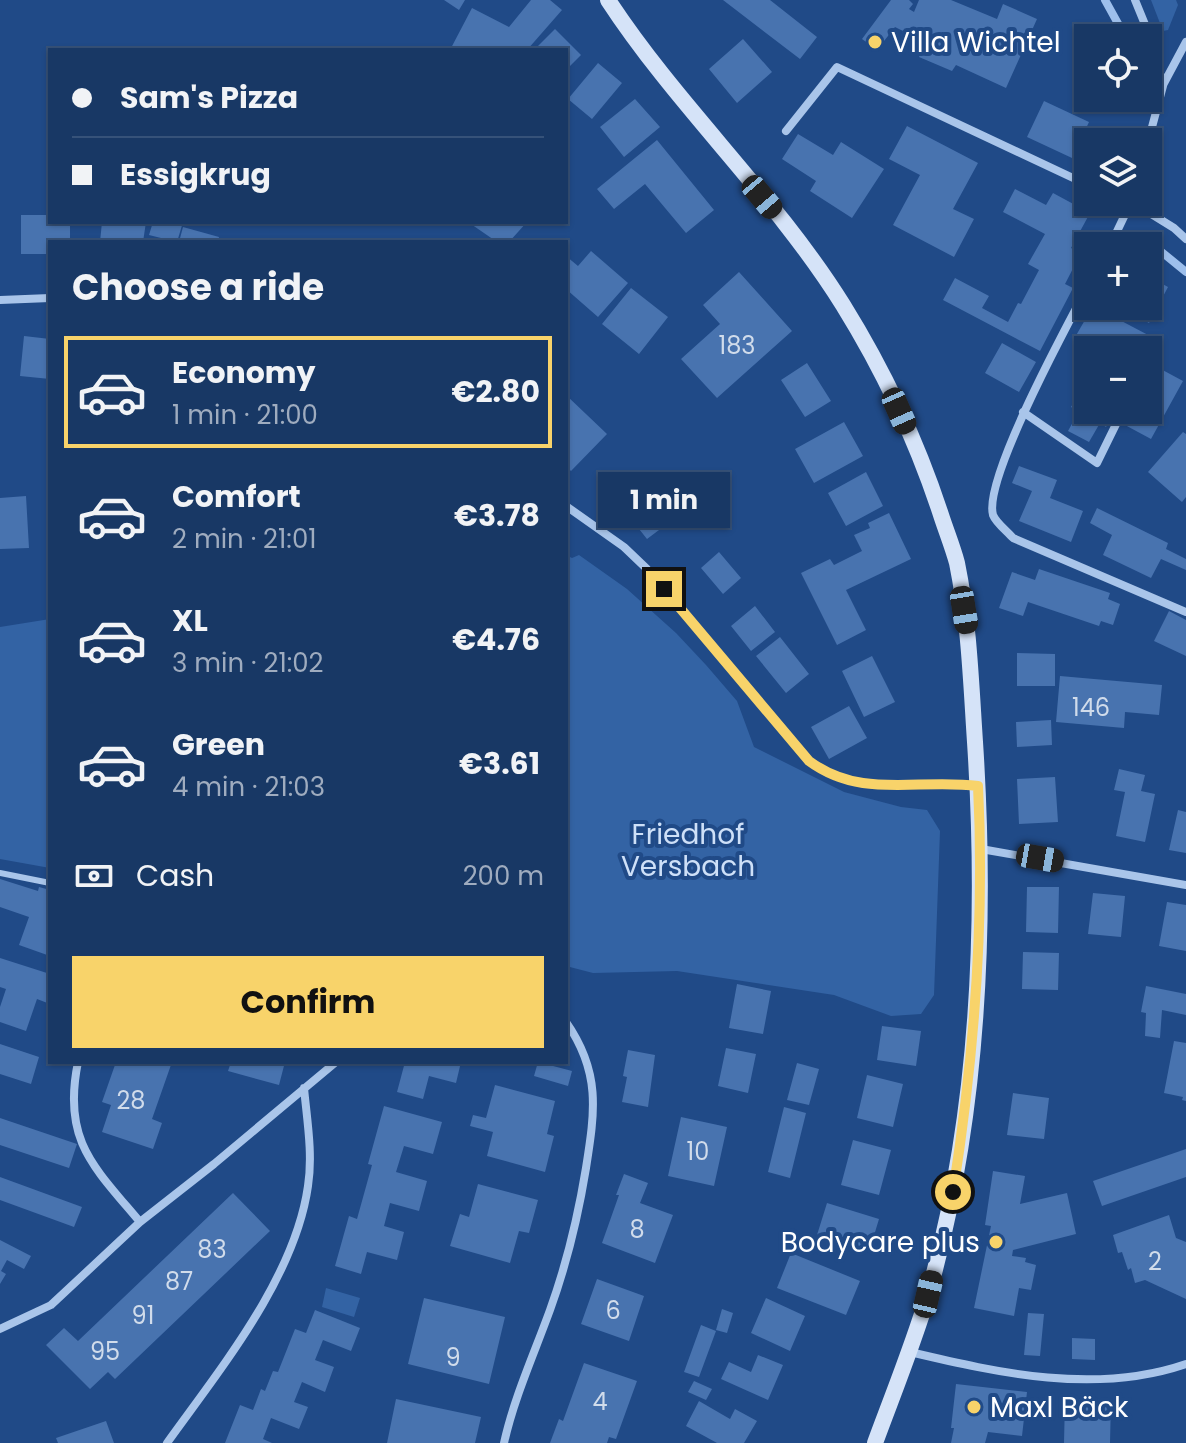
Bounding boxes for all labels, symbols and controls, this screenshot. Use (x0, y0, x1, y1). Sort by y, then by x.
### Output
place label: Villa Wichtel (891, 23, 1061, 62)
map controls (1074, 24, 1162, 424)
button: locate (1074, 24, 1162, 112)
marker: Villa Wichtel (866, 33, 884, 51)
text: Sam's Pizza (120, 76, 298, 119)
button: layers (1074, 128, 1162, 216)
text: Essigkrug (120, 153, 271, 196)
car (737, 171, 787, 223)
button: + (1074, 232, 1162, 320)
text: Choose a ride (72, 262, 324, 313)
house number: 183 (719, 329, 755, 362)
button: − (1074, 336, 1162, 424)
text: Economy (172, 351, 316, 394)
icon: car (76, 356, 148, 428)
text: €2.80 (452, 370, 540, 413)
car (878, 384, 920, 438)
text: 1 min · 21:00 (172, 397, 318, 433)
callout: 1 min (598, 473, 730, 529)
text: Comfort (172, 475, 301, 518)
icon: car (76, 480, 148, 552)
text: 1 min (630, 482, 698, 518)
text: €3.78 (454, 494, 540, 537)
text: 2 min · 21:01 (172, 521, 317, 557)
route end (646, 571, 682, 607)
car (948, 584, 980, 636)
text: XL (172, 599, 208, 642)
icon: car (76, 604, 148, 676)
text: €4.76 (452, 618, 540, 661)
text: 3 min · 21:02 (172, 645, 324, 681)
house number: 146 (1072, 691, 1110, 724)
text: Green (172, 723, 265, 766)
icon: car (76, 728, 148, 800)
text: €3.61 (459, 742, 540, 785)
text: 4 min · 21:03 (172, 769, 325, 805)
park label: Friedhof Versbach (621, 815, 755, 886)
car (1014, 842, 1066, 874)
icon: cash (72, 854, 116, 898)
text: Cash (136, 854, 214, 897)
text: 200 m (463, 858, 544, 894)
button: Confirm (72, 956, 544, 1048)
house number: 28 (117, 1084, 145, 1117)
house number: 10 (687, 1135, 709, 1168)
route start (935, 1174, 971, 1210)
house number: 8 (629, 1213, 645, 1246)
place label: Bodycare plus (781, 1223, 980, 1262)
house number: 83 (197, 1233, 227, 1266)
marker: Bodycare plus (987, 1233, 1005, 1251)
house number: 2 (1148, 1245, 1162, 1278)
house number: 87 (165, 1265, 193, 1298)
car (911, 1268, 945, 1320)
house number: 6 (605, 1294, 621, 1327)
house number: 91 (132, 1299, 154, 1332)
house number: 95 (90, 1335, 120, 1368)
house number: 9 (445, 1341, 461, 1374)
house number: 4 (592, 1385, 608, 1418)
place label: Maxl Bäck (990, 1388, 1129, 1427)
marker: Maxl Bäck (965, 1398, 983, 1416)

